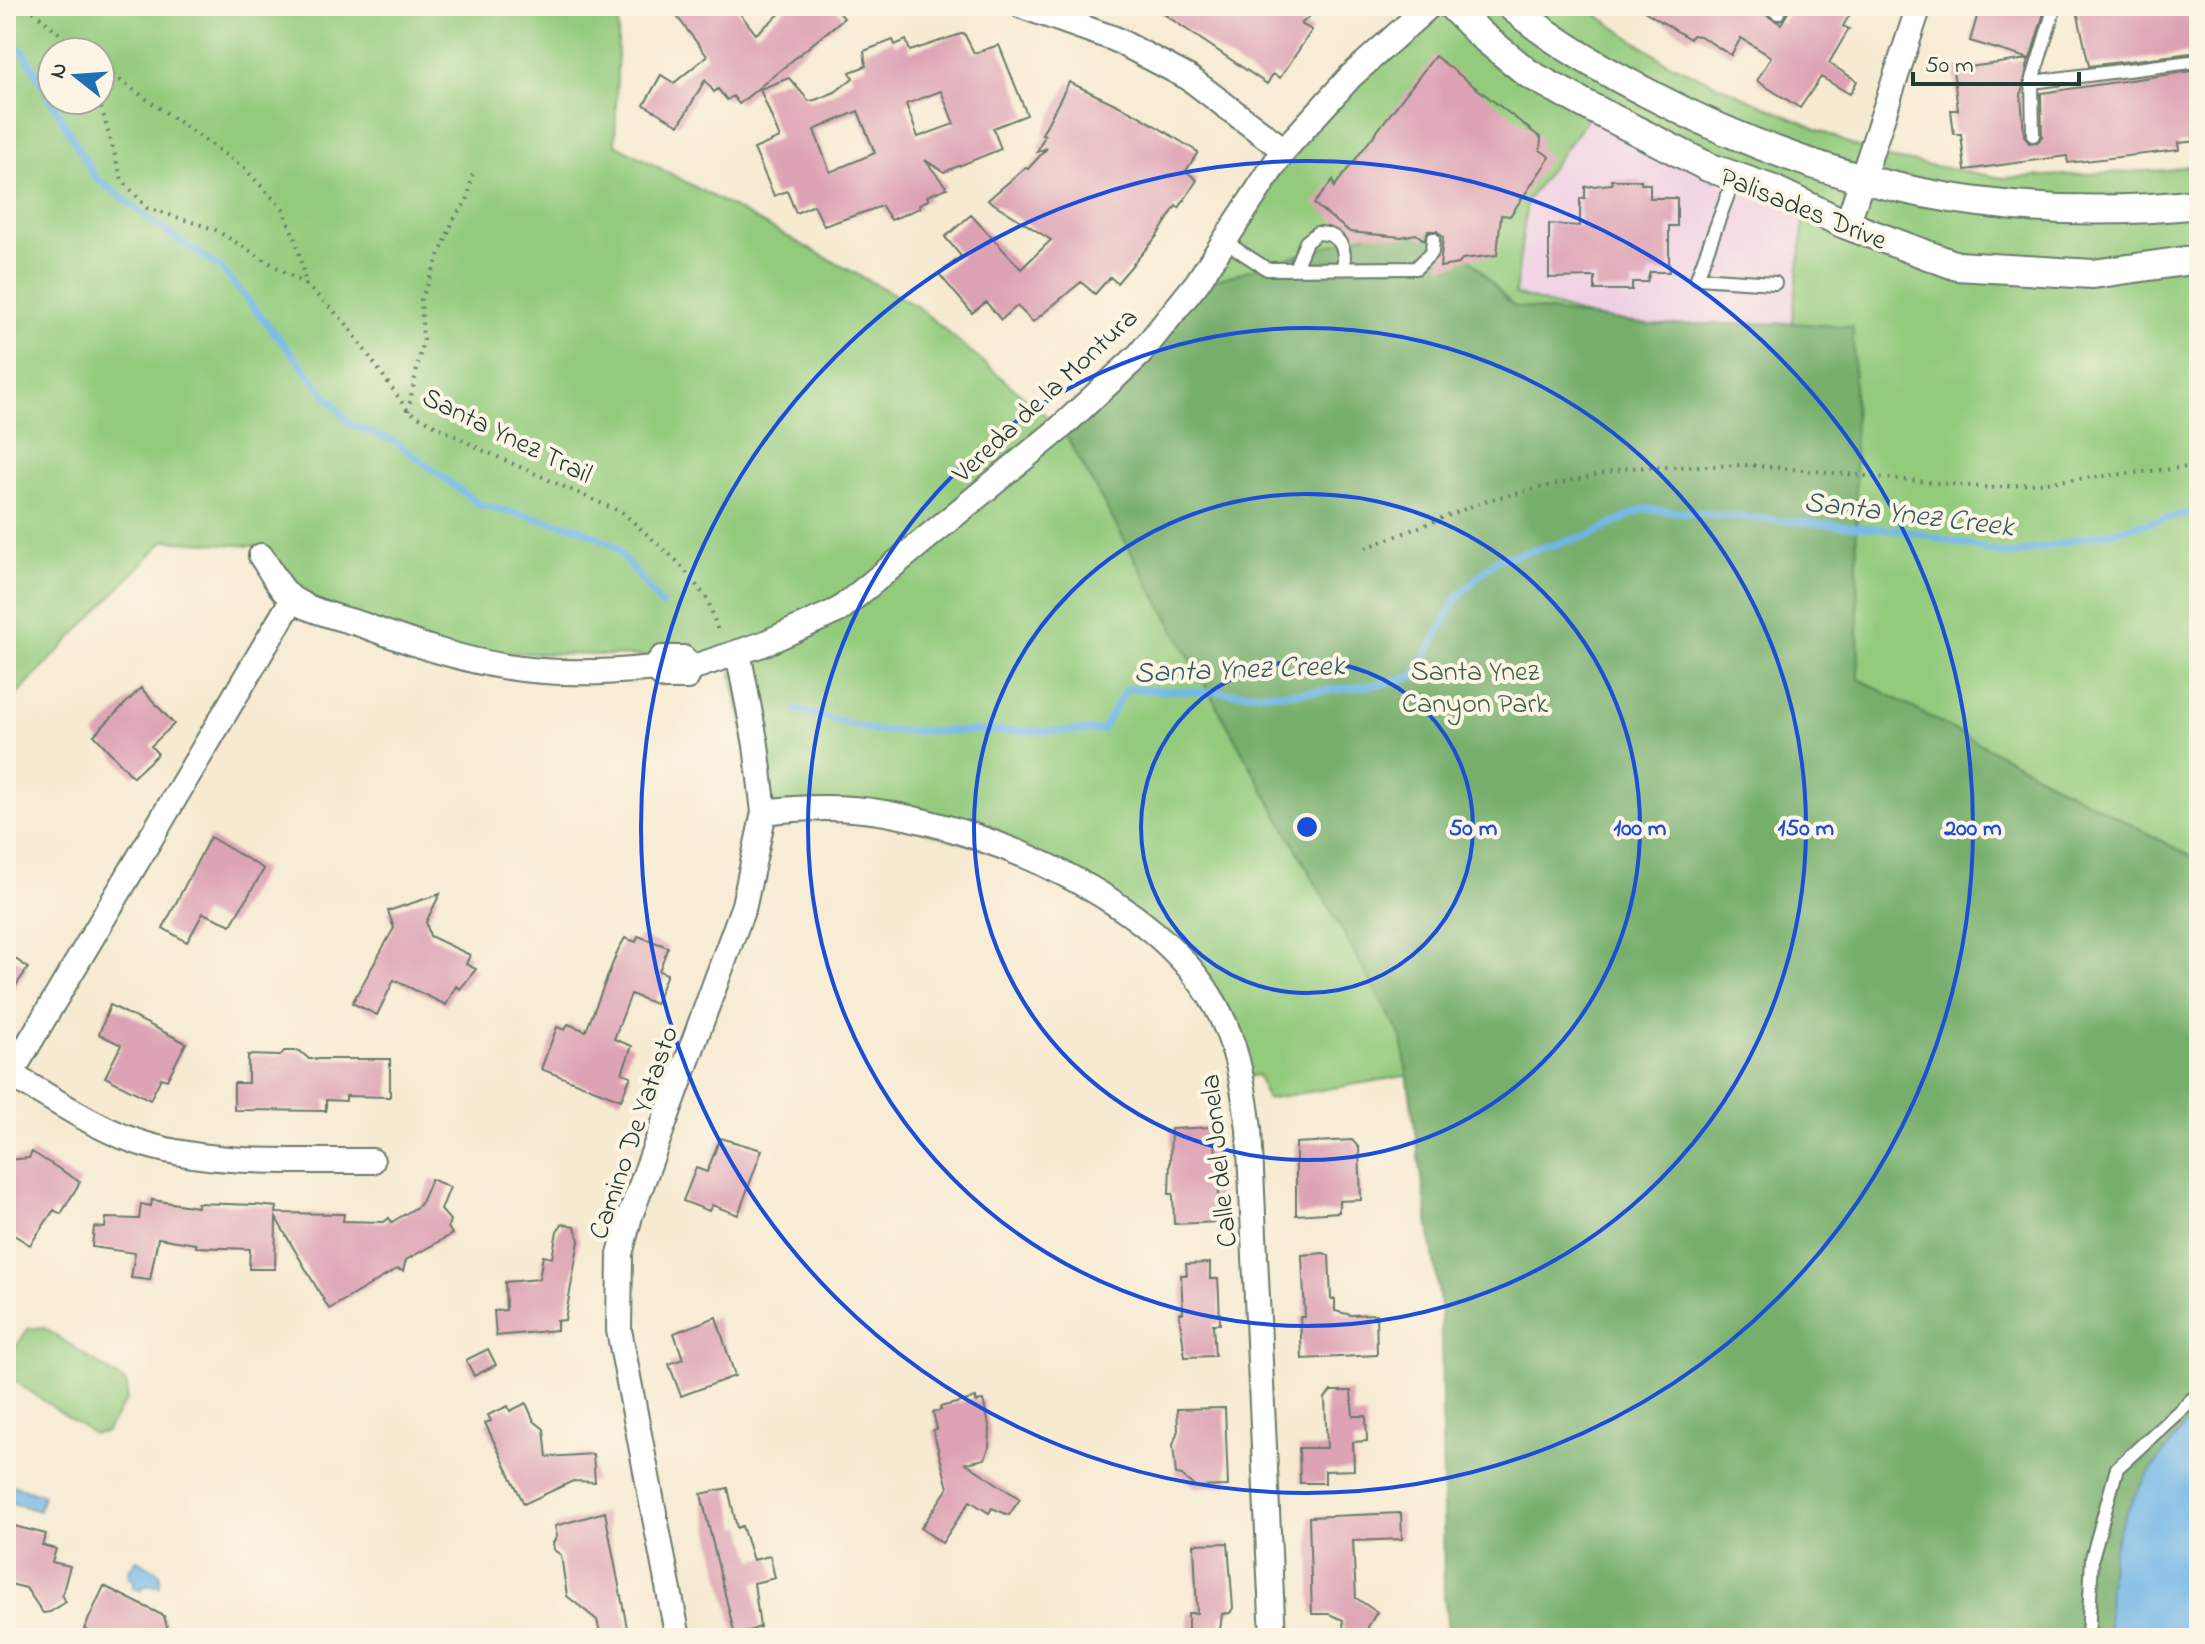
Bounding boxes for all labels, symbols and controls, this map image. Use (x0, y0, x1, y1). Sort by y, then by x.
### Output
north arrow (36, 36, 116, 116)
scale bar (1913, 36, 2079, 86)
text: 50 m (1925, 49, 1974, 84)
text: N (42, 59, 77, 83)
street label: Palisades Drive (1713, 158, 1893, 263)
street label: Vereda de la Montura (943, 299, 1149, 495)
street label: Santa Ynez Trail (414, 378, 599, 496)
water label: Santa Ynez Creek (1801, 481, 2018, 551)
water label: Santa Ynez Creek (1133, 645, 1347, 697)
park label: Santa Ynez Canyon Park (1402, 653, 1549, 726)
text: 50 m (1449, 812, 1498, 847)
text: 100 m (1614, 812, 1667, 847)
text: 150 m (1778, 812, 1835, 847)
text: 200 m (1943, 812, 2002, 847)
centre of rings (1293, 813, 1321, 841)
street label: Camino De Yatasto (580, 1021, 691, 1245)
street label: Calle del Jonela (1191, 1072, 1250, 1249)

